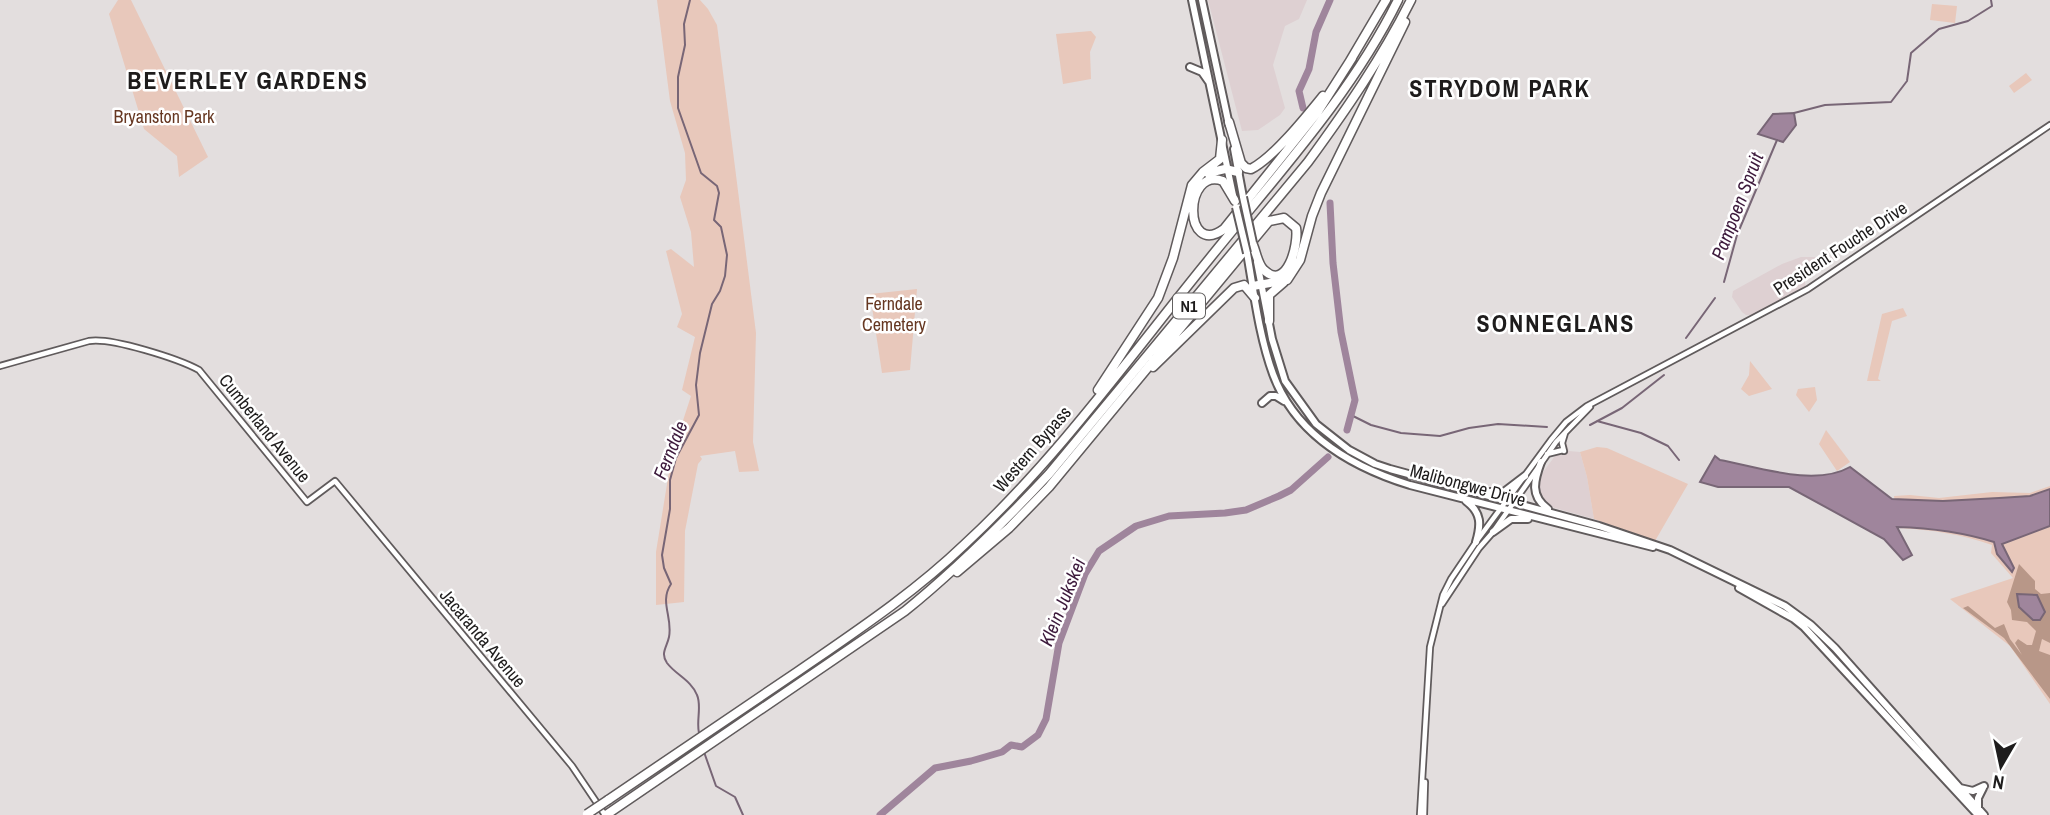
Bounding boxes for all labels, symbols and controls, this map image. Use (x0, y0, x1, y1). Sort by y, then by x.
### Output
district label: BEVERLEY GARDENS (127, 64, 369, 96)
district label: STRYDOM PARK (1409, 72, 1591, 104)
park label: Bryanston Park (114, 104, 215, 129)
water label: Pampoen Spruit (1705, 148, 1770, 263)
street label: President Fouche Drive (1768, 195, 1912, 301)
park label: Ferndale Cemetery (862, 291, 927, 337)
road number: N1 (1173, 294, 1205, 318)
district label: SONNEGLANS (1477, 307, 1635, 339)
street label: Cumberland Avenue (213, 368, 317, 488)
street label: Western Bypass (987, 400, 1077, 498)
water label: Ferndale (647, 417, 693, 483)
street label: Malibongwe Drive (1407, 458, 1529, 512)
water label: Klein Jukskei (1033, 554, 1092, 650)
street label: Jacaranda Avenue (434, 583, 532, 693)
north arrow (1966, 731, 2036, 801)
text: N (1991, 769, 2006, 797)

